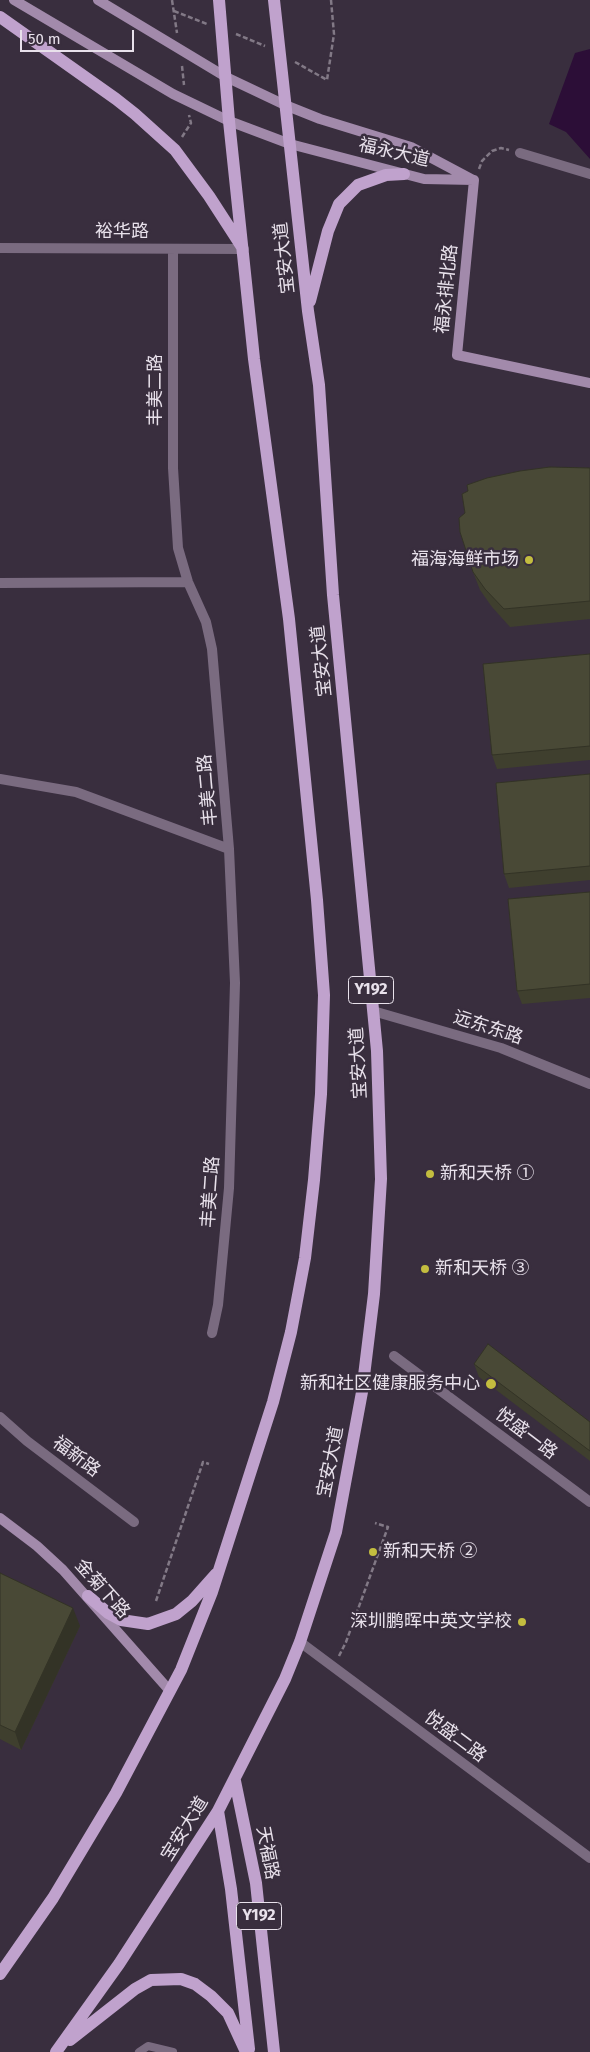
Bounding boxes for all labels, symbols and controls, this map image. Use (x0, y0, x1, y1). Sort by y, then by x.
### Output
scale bar (22, 20, 136, 52)
text: 50 m (28, 30, 61, 48)
street label: 福永大道 (356, 134, 432, 172)
street label: 裕华路 (95, 221, 149, 243)
street label: 宝安大道 (270, 221, 300, 295)
street label: 福永排北路 (432, 243, 462, 335)
street label: 丰美二路 (145, 354, 167, 426)
place label: 福海海鲜市场 (411, 549, 519, 571)
marker: 福海海鲜市场 (523, 554, 535, 566)
street label: 宝安大道 (307, 624, 337, 698)
street label: 丰美二路 (194, 753, 222, 827)
road number: Y192 (348, 976, 394, 1004)
street label: 远东东路 (450, 1007, 526, 1049)
street label: 宝安大道 (346, 1026, 372, 1100)
street label: 丰美二路 (198, 1155, 224, 1229)
place label: 新和天桥 ① (440, 1163, 535, 1185)
marker: 新和天桥 ① (424, 1168, 436, 1180)
place label: 新和天桥 ③ (435, 1258, 530, 1280)
marker: 新和天桥 ③ (419, 1263, 431, 1275)
place label: 新和社区健康服务中心 (300, 1373, 480, 1395)
marker: 新和社区健康服务中心 (484, 1377, 498, 1391)
street label: 悦盛一路 (491, 1404, 561, 1464)
street label: 宝安大道 (314, 1425, 348, 1499)
street label: 福新路 (48, 1432, 104, 1482)
place label: 新和天桥 ② (383, 1541, 478, 1563)
marker: 新和天桥 ② (367, 1546, 379, 1558)
street label: 金菊下路 (70, 1555, 134, 1623)
place label: 深圳鹏晖中英文学校 (350, 1611, 512, 1633)
marker: 深圳鹏晖中英文学校 (516, 1616, 528, 1628)
street label: 悦盛二路 (420, 1707, 490, 1767)
street label: 宝安大道 (157, 1793, 213, 1865)
street label: 天福路 (251, 1824, 283, 1882)
road number: Y192 (236, 1902, 282, 1930)

